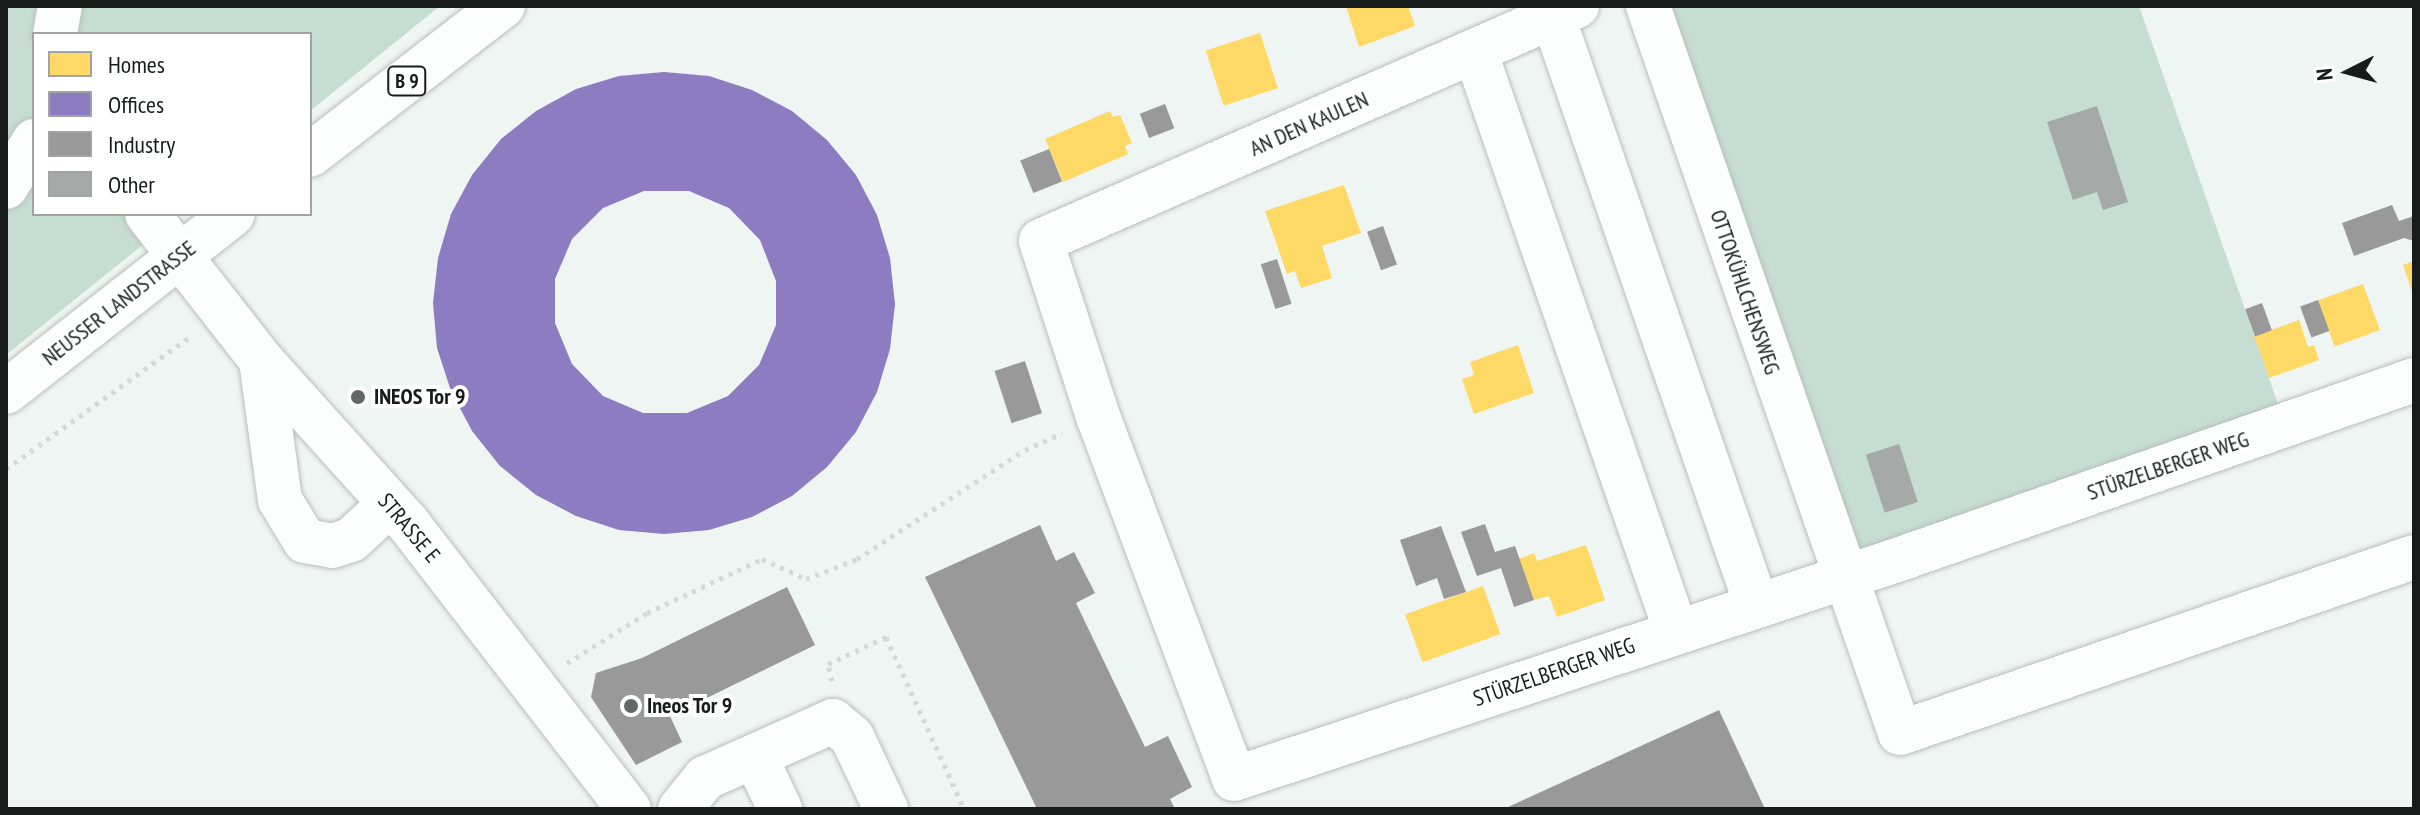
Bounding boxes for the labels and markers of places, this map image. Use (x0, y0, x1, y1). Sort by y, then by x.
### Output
place label: INEOS Tor 9 (374, 384, 466, 410)
marker: INEOS Tor 9 (349, 388, 367, 406)
place label: Ineos Tor 9 (647, 693, 733, 719)
marker: Ineos Tor 9 (622, 697, 640, 715)

